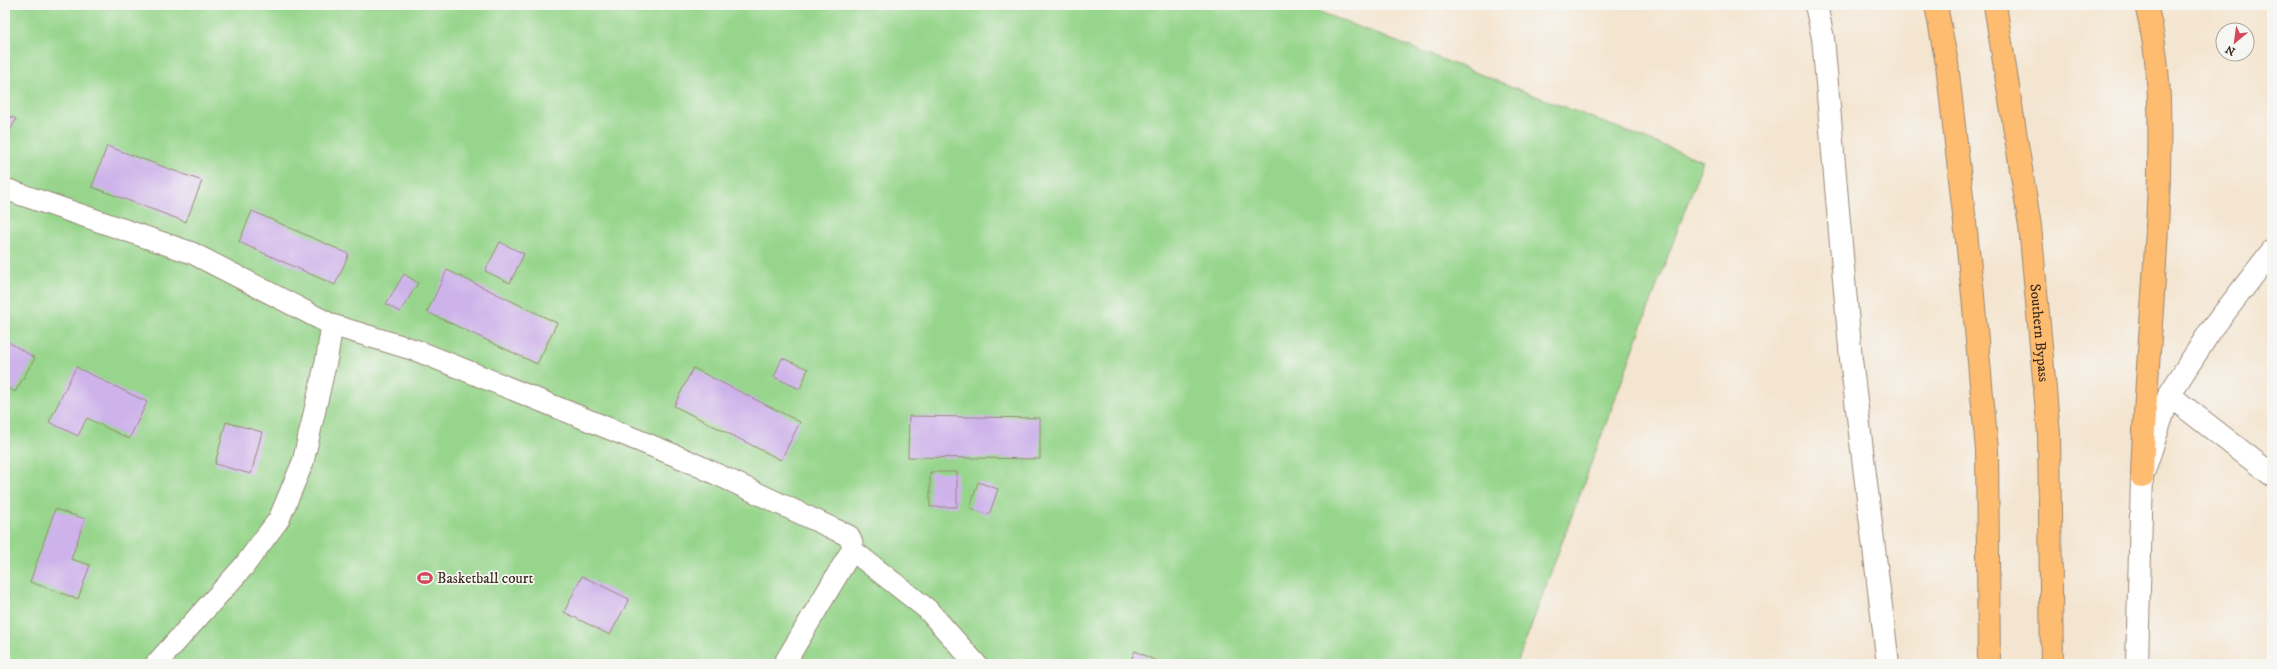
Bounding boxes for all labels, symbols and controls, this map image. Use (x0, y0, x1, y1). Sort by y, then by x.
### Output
north arrow (2215, 22, 2255, 62)
text: N (2223, 42, 2238, 58)
street label: Southern Bypass (2026, 283, 2054, 383)
sports icon: Basketball court (416, 569, 434, 587)
place label: Basketball court (437, 569, 533, 588)

